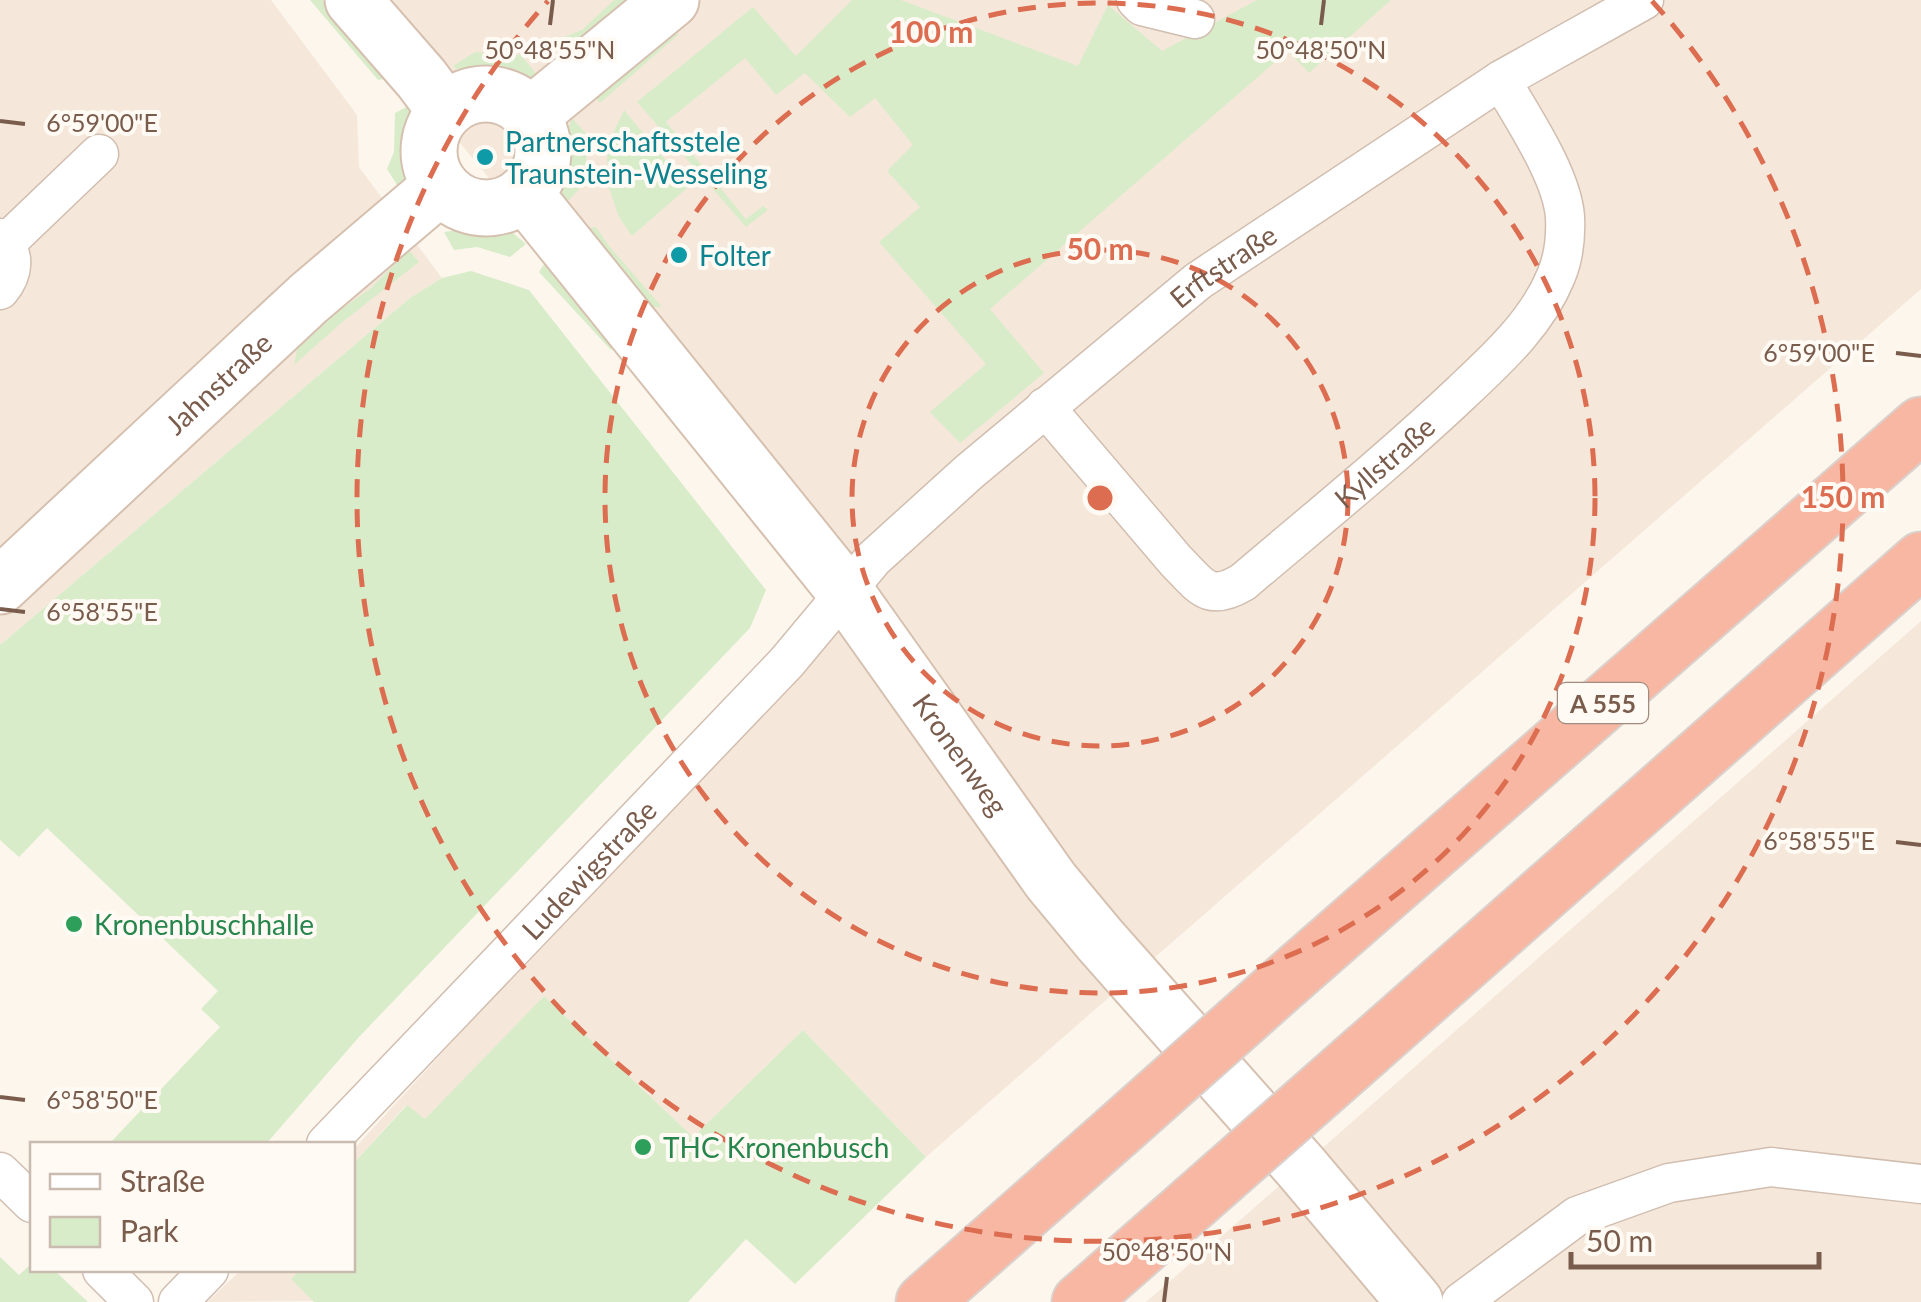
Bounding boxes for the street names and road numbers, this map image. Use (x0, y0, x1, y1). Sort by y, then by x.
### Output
street label: Erftstraße (1163, 217, 1283, 315)
street label: Jahnstraße (158, 325, 278, 441)
street label: Kyllstraße (1327, 409, 1441, 515)
road number: A 555 (1558, 683, 1648, 723)
street label: Kronenweg (906, 687, 1016, 822)
street label: Ludewigstraße (514, 793, 663, 946)

